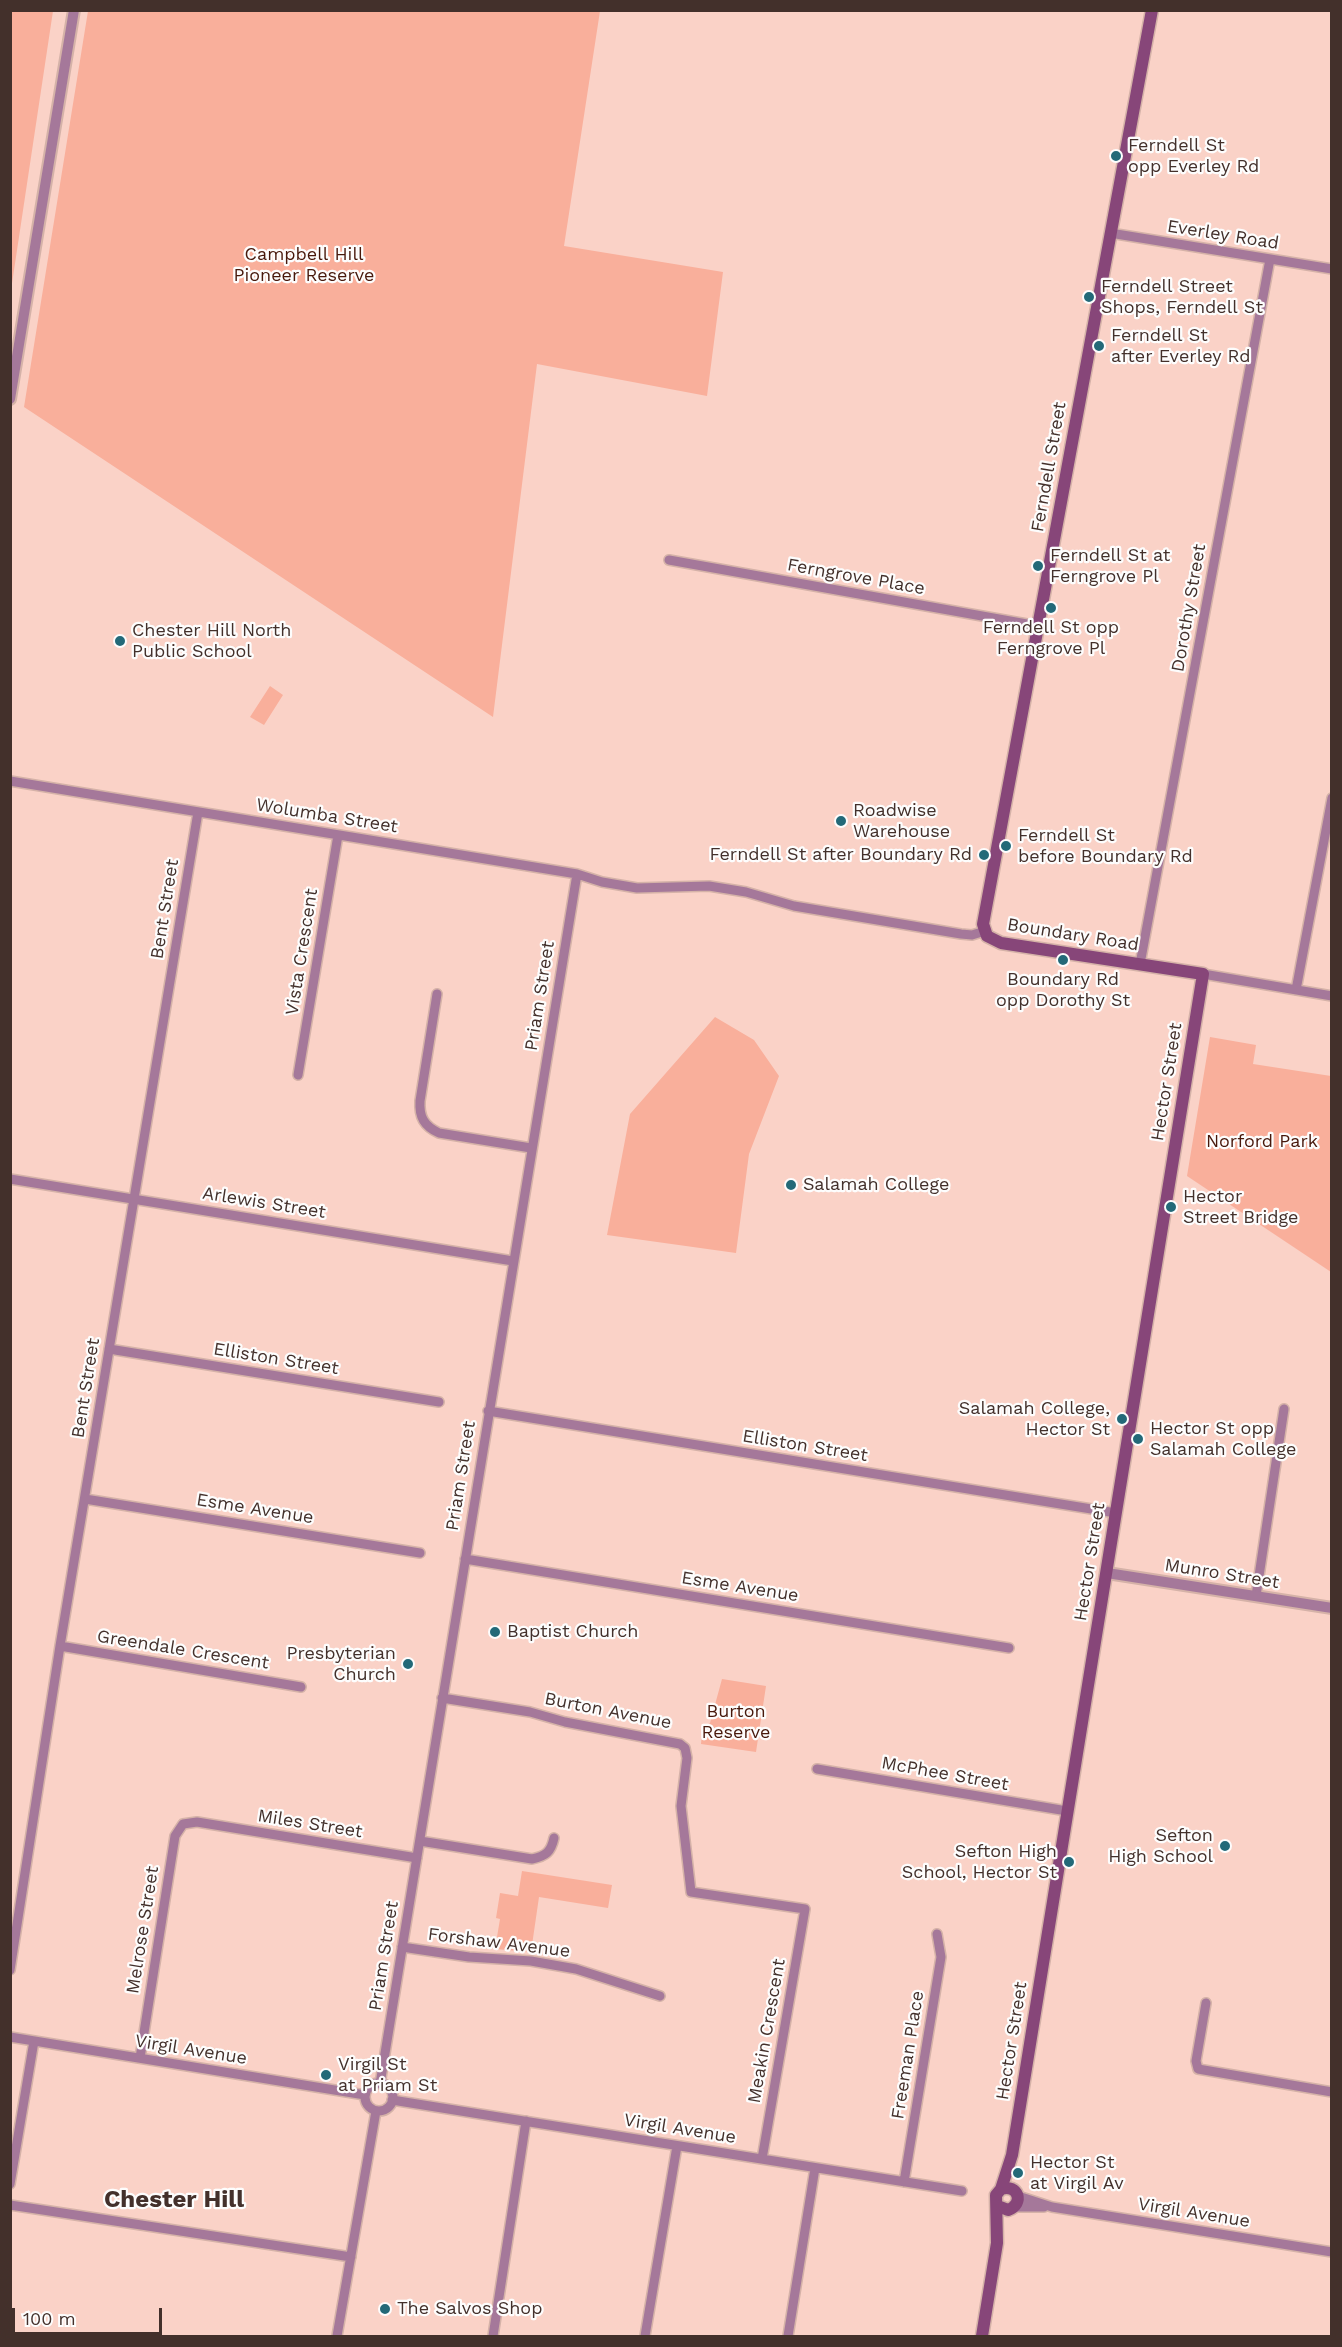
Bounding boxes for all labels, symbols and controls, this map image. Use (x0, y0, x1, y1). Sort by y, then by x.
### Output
place label: Ferndell St opp Everley Rd (1128, 135, 1259, 178)
marker: Ferndell St opp Everley Rd (1109, 149, 1123, 163)
street label: Everley Road (1166, 216, 1280, 254)
park label: Campbell Hill Pioneer Reserve (234, 244, 374, 286)
place label: Ferndell Street Shops, Ferndell St (1101, 276, 1263, 318)
marker: Ferndell Street Shops, Ferndell St (1082, 290, 1096, 304)
place label: Ferndell St after Everley Rd (1111, 325, 1251, 368)
marker: Ferndell St after Everley Rd (1092, 339, 1106, 353)
street label: Ferndell Street (1027, 400, 1071, 534)
street label: Dorothy Street (1167, 542, 1211, 674)
place label: Ferndell St at Ferngrove Pl (1050, 545, 1170, 588)
street label: Ferngrove Place (786, 554, 926, 600)
marker: Ferndell St at Ferngrove Pl (1031, 559, 1045, 573)
marker: Ferndell St opp Ferngrove Pl (1044, 601, 1058, 615)
place label: Ferndell St opp Ferngrove Pl (983, 617, 1119, 660)
place label: Chester Hill North Public School (132, 620, 291, 662)
marker: Chester Hill North Public School (113, 634, 127, 648)
street label: Wolumba Street (255, 794, 399, 838)
place label: Roadwise Warehouse (853, 800, 950, 842)
marker: Roadwise Warehouse (834, 814, 848, 828)
place label: Ferndell St before Boundary Rd (1018, 825, 1193, 868)
marker: Ferndell St before Boundary Rd (999, 839, 1013, 853)
place label: Ferndell St after Boundary Rd (709, 844, 972, 866)
marker: Ferndell St after Boundary Rd (977, 848, 991, 862)
street label: Bent Street (146, 857, 184, 961)
street label: Vista Crescent (281, 887, 323, 1017)
street label: Boundary Road (1006, 914, 1140, 956)
street label: Priam Street (521, 940, 559, 1052)
marker: Boundary Rd opp Dorothy St (1056, 953, 1070, 967)
place label: Boundary Rd opp Dorothy St (996, 969, 1130, 1012)
street label: Hector Street (1147, 1021, 1187, 1143)
park label: Norford Park (1206, 1131, 1318, 1153)
place label: Salamah College (803, 1174, 949, 1196)
marker: Salamah College (784, 1178, 798, 1192)
street label: Arlewis Street (201, 1183, 327, 1223)
place label: Hector Street Bridge (1183, 1186, 1298, 1228)
marker: Hector Street Bridge (1164, 1200, 1178, 1214)
street label: Bent Street (67, 1336, 105, 1440)
street label: Elliston Street (212, 1338, 340, 1380)
place label: Salamah College, Hector St (959, 1398, 1110, 1440)
marker: Salamah College, Hector St (1115, 1412, 1129, 1426)
place label: Hector St opp Salamah College (1150, 1418, 1296, 1460)
street label: Priam Street (442, 1420, 480, 1532)
street label: Elliston Street (741, 1425, 869, 1467)
marker: Hector St opp Salamah College (1131, 1432, 1145, 1446)
street label: Esme Avenue (195, 1489, 315, 1529)
street label: Hector Street (1070, 1501, 1110, 1623)
street label: Munro Street (1163, 1554, 1281, 1594)
street label: Esme Avenue (680, 1567, 800, 1607)
place label: Baptist Church (507, 1621, 638, 1643)
marker: Baptist Church (488, 1625, 502, 1639)
street label: Greendale Crescent (95, 1626, 271, 1674)
place label: Presbyterian Church (286, 1643, 396, 1686)
marker: Presbyterian Church (401, 1657, 415, 1671)
street label: Burton Avenue (543, 1688, 673, 1734)
park label: Burton Reserve (701, 1701, 771, 1744)
street label: McPhee Street (880, 1752, 1010, 1796)
street label: Miles Street (256, 1805, 364, 1843)
place label: Sefton High School (1108, 1825, 1213, 1868)
marker: Sefton High School (1218, 1839, 1232, 1853)
place label: Sefton High School, Hector St (902, 1841, 1057, 1884)
marker: Sefton High School, Hector St (1062, 1855, 1076, 1869)
street label: Melrose Street (122, 1865, 164, 1995)
street label: Priam Street (365, 1900, 403, 2012)
street label: Forshaw Avenue (427, 1924, 571, 1962)
street label: Meakin Crescent (744, 1957, 790, 2105)
street label: Hector Street (992, 1980, 1032, 2102)
street label: Freeman Place (887, 1989, 929, 2121)
street label: Virgil Avenue (133, 2030, 249, 2070)
place label: Virgil St at Priam St (338, 2054, 437, 2096)
marker: Virgil St at Priam St (319, 2068, 333, 2082)
street label: Virgil Avenue (622, 2109, 738, 2149)
place label: Hector St at Virgil Av (1030, 2152, 1124, 2194)
marker: Hector St at Virgil Av (1011, 2166, 1025, 2180)
district label: Chester Hill (104, 2186, 244, 2214)
street label: Virgil Avenue (1136, 2193, 1252, 2233)
scale bar (15, 2296, 165, 2334)
place label: The Salvos Shop (397, 2298, 542, 2320)
marker: The Salvos Shop (378, 2302, 392, 2316)
text: 100 m (23, 2308, 76, 2329)

